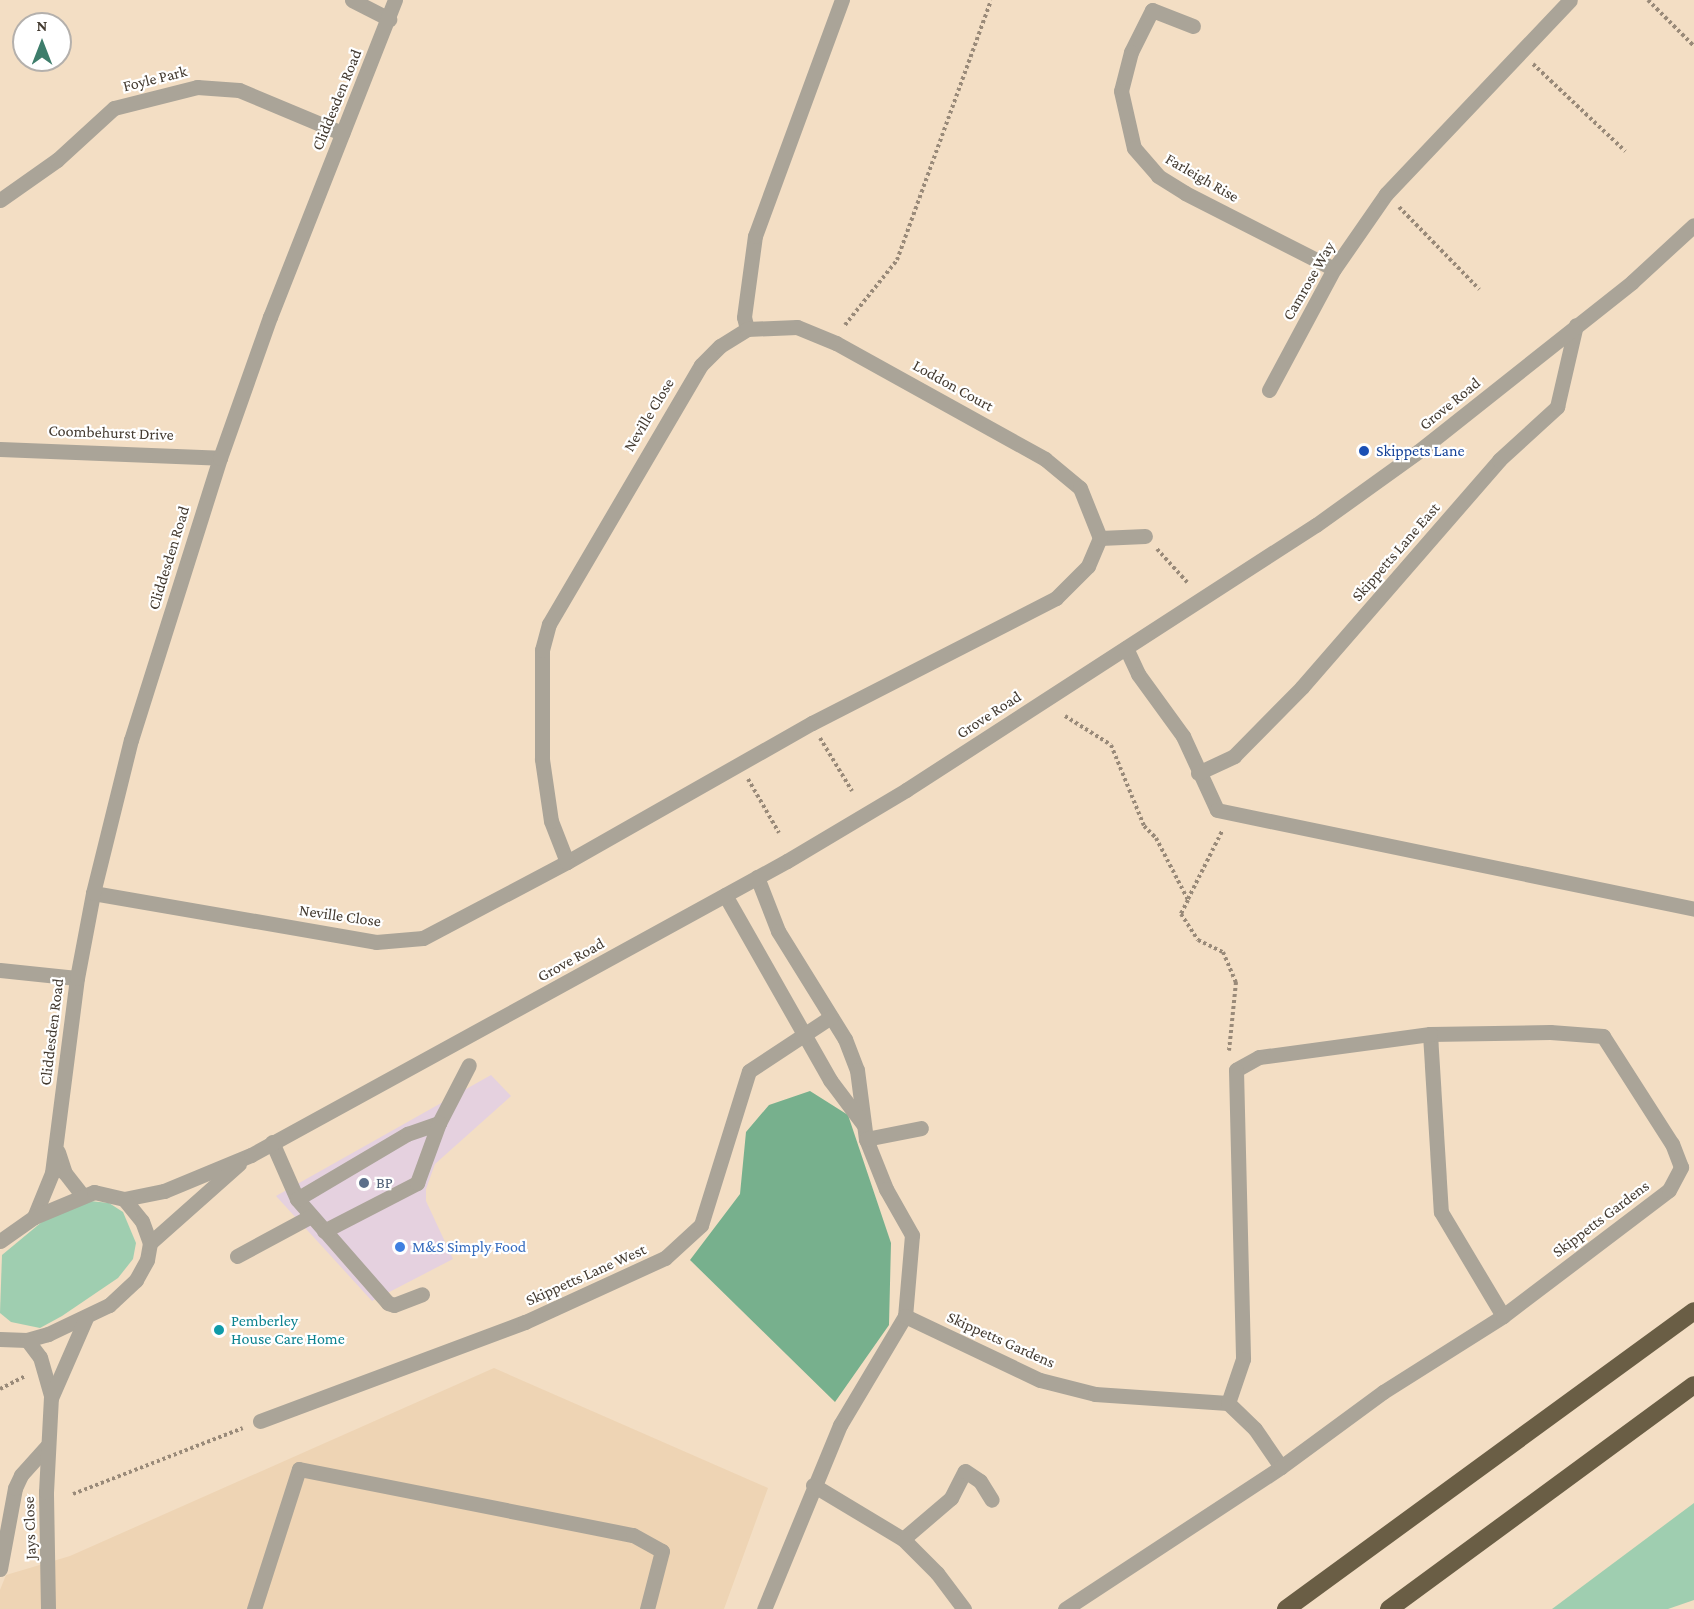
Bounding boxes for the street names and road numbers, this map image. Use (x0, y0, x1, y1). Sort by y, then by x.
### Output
street label: Cliddesden Road (308, 47, 366, 153)
street label: Foyle Park (121, 62, 189, 96)
street label: Farleigh Rise (1162, 149, 1242, 207)
street label: Camrose Way (1279, 238, 1339, 324)
street label: Loddon Court (909, 356, 997, 416)
street label: Grove Road (1416, 374, 1484, 434)
street label: Neville Close (620, 375, 678, 455)
street label: Coombehurst Drive (48, 421, 174, 445)
street label: Skippetts Lane East (1348, 499, 1444, 605)
street label: Cliddesden Road (144, 504, 194, 612)
street label: Grove Road (953, 687, 1025, 743)
street label: Neville Close (298, 901, 382, 931)
street label: Grove Road (534, 934, 608, 986)
street label: Cliddesden Road (36, 977, 68, 1087)
street label: Skippetts Gardens (1549, 1176, 1653, 1262)
street label: Skippetts Lane West (523, 1240, 649, 1310)
street label: Skippetts Gardens (944, 1308, 1058, 1372)
street label: Jays Close (19, 1496, 41, 1560)

